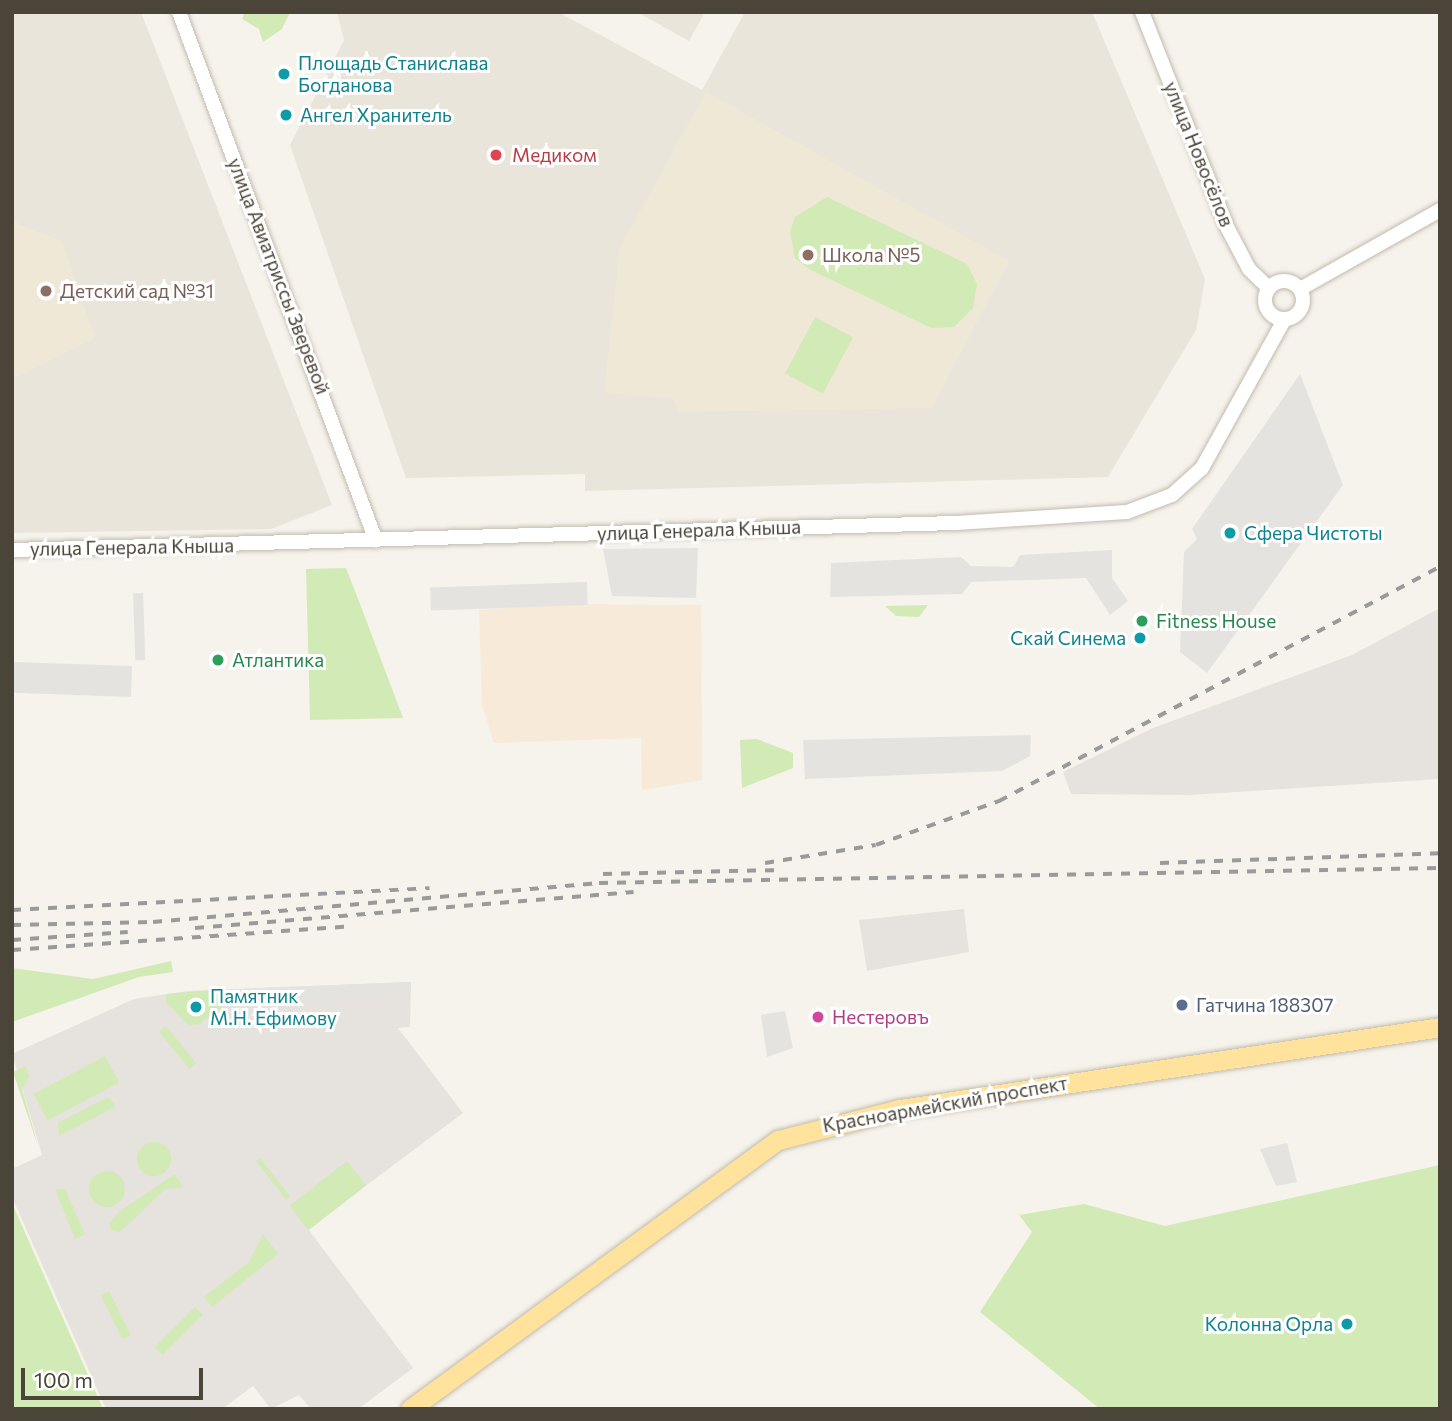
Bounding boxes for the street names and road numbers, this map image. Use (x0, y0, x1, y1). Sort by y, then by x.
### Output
street label: улица Новосёлов (1159, 78, 1239, 230)
street label: улица Авиатриссы Зверевой (223, 155, 335, 397)
street label: улица Генерала Кныша (597, 515, 801, 545)
street label: улица Генерала Кныша (30, 534, 234, 560)
street label: Красноармейский проспект (821, 1071, 1069, 1137)

